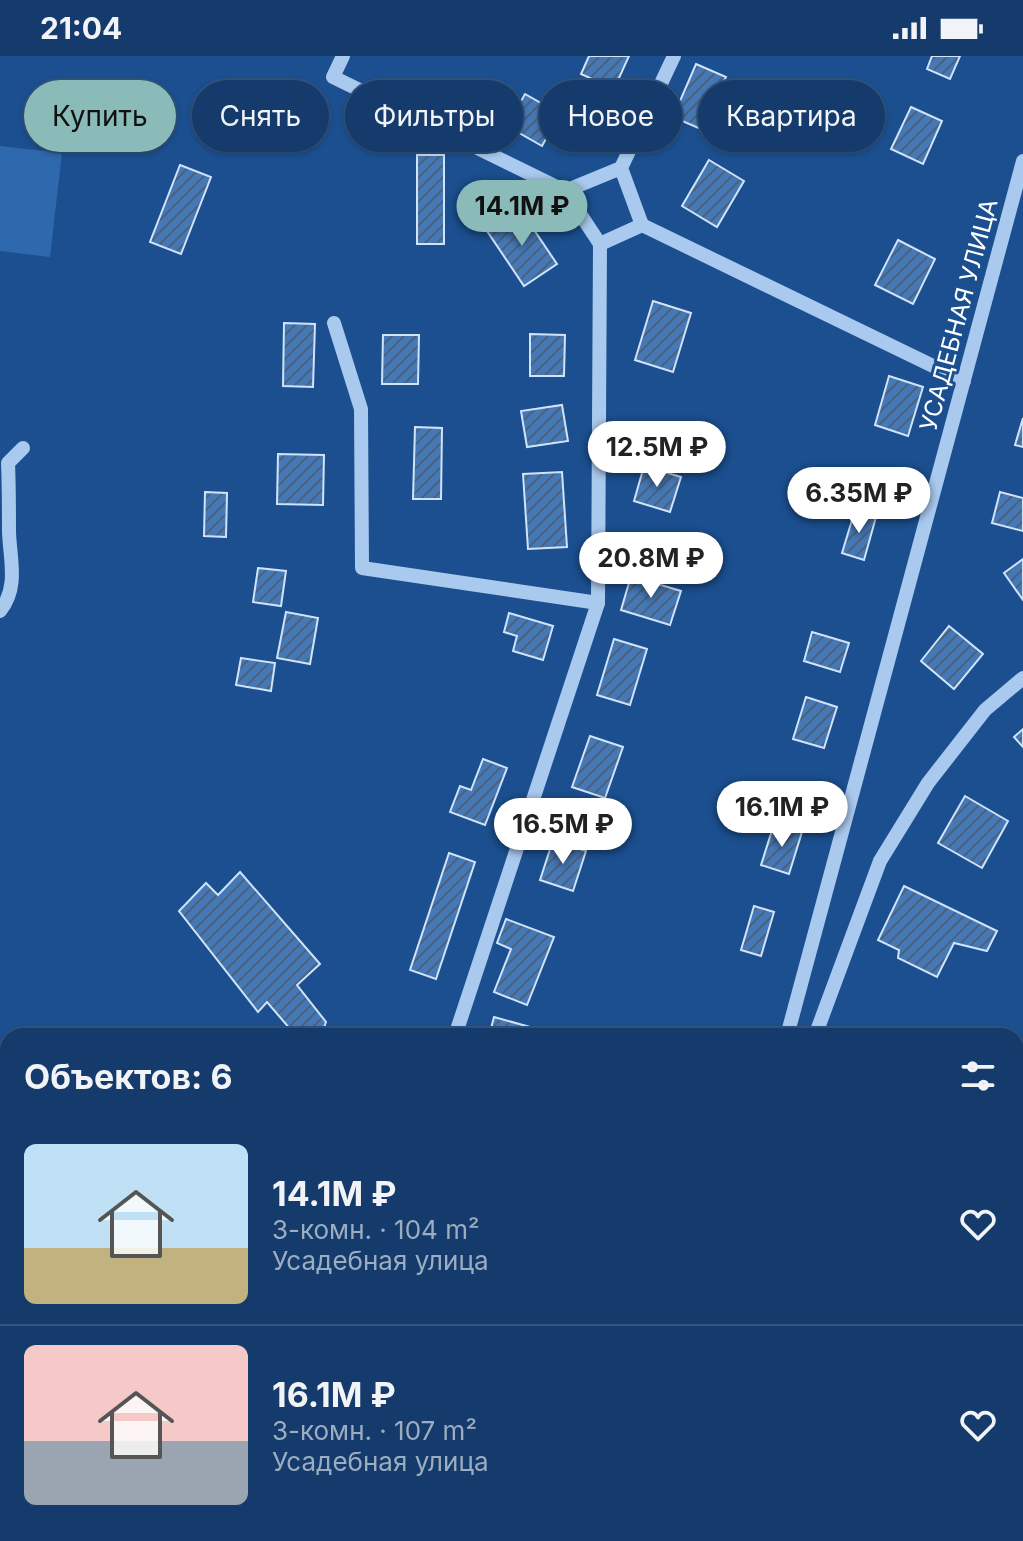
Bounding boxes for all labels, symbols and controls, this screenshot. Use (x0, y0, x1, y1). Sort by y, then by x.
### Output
text: 21:04 (40, 10, 122, 46)
chip: Купить (24, 80, 176, 152)
chip: Снять (192, 80, 329, 152)
chip: Фильтры (345, 80, 523, 152)
chip: Новое (539, 80, 682, 152)
chip: Квартира (698, 80, 885, 152)
pin: 14.1M ₽ (448, 180, 596, 248)
text: 14.1M ₽ (474, 190, 570, 221)
street label: УСАДЕБНАЯ УЛИЦА (914, 196, 1003, 434)
pin: 12.5M ₽ (583, 421, 731, 489)
text: 12.5M ₽ (606, 431, 708, 462)
pin: 6.35M ₽ (785, 467, 933, 535)
text: 6.35M ₽ (805, 477, 913, 508)
pin: 20.8M ₽ (577, 532, 725, 600)
text: 20.8M ₽ (597, 542, 705, 573)
pin: 16.1M ₽ (708, 781, 856, 849)
text: 16.1M ₽ (735, 791, 829, 822)
pin: 16.5M ₽ (489, 798, 637, 866)
text: 16.5M ₽ (512, 808, 614, 839)
icon: filters (956, 1054, 1000, 1098)
text: Объектов: 6 (24, 1056, 233, 1097)
text: 14.1M ₽ (272, 1173, 396, 1214)
icon: home (88, 1176, 184, 1272)
icon: heart (956, 1202, 1000, 1246)
text: 3-комн. · 104 m² (272, 1214, 479, 1245)
text: Усадебная улица (272, 1245, 489, 1276)
text: 16.1M ₽ (272, 1374, 396, 1415)
icon: home (88, 1377, 184, 1473)
icon: heart (956, 1403, 1000, 1447)
text: 3-комн. · 107 m² (272, 1415, 477, 1446)
text: Усадебная улица (272, 1446, 489, 1477)

